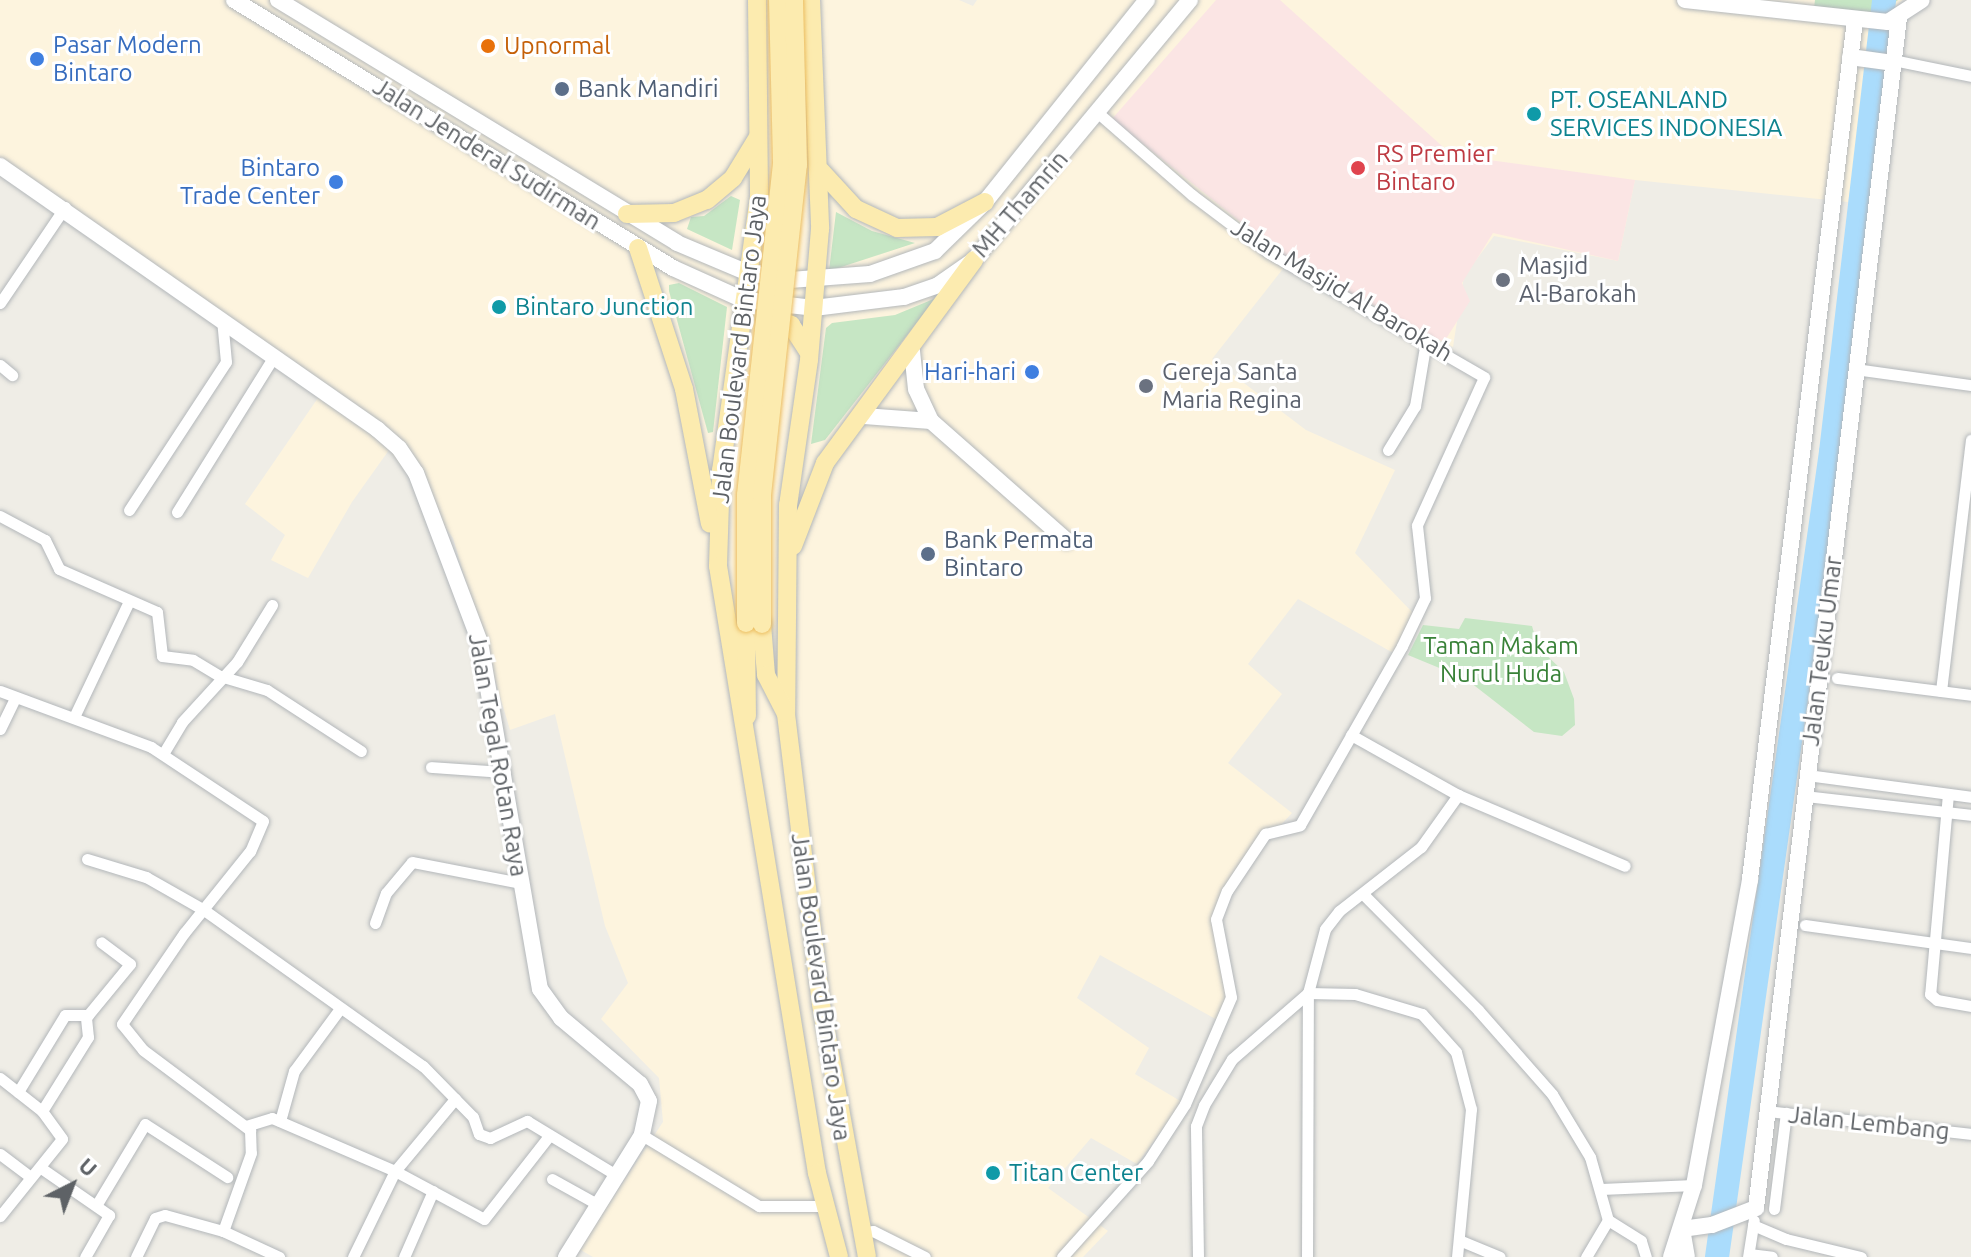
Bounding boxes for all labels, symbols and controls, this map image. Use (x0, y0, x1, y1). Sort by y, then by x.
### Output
place label: Pasar Modern Bintaro (53, 31, 202, 87)
place label: Upnormal (504, 32, 611, 60)
marker: Upnormal (479, 37, 497, 55)
marker: Pasar Modern Bintaro (28, 50, 46, 68)
street label: Jalan Jenderal Sudirman (368, 72, 606, 236)
place label: Bank Mandiri (578, 75, 719, 103)
marker: Bank Mandiri (553, 80, 571, 98)
place label: PT. OSEANLAND SERVICES INDONESIA (1550, 86, 1782, 142)
marker: PT. OSEANLAND SERVICES INDONESIA (1525, 105, 1543, 123)
place label: RS Premier Bintaro (1376, 140, 1495, 196)
street label: MH Thamrin (966, 145, 1074, 263)
place label: Bintaro Trade Center (180, 154, 320, 210)
marker: RS Premier Bintaro (1347, 157, 1369, 179)
marker: Bintaro Trade Center (327, 173, 345, 191)
street label: Jalan Boulevard Bintaro Jaya (706, 193, 772, 505)
street label: Jalan Masjid Al Barokah (1226, 212, 1458, 368)
place label: Masjid Al-Barokah (1519, 252, 1637, 308)
marker: Masjid Al-Barokah (1494, 271, 1512, 289)
place label: Bintaro Junction (515, 293, 693, 321)
marker: Bintaro Junction (490, 298, 508, 316)
place label: Hari-hari (924, 358, 1016, 386)
place label: Gereja Santa Maria Regina (1162, 358, 1302, 414)
marker: Hari-hari (1023, 363, 1041, 381)
marker: Gereja Santa Maria Regina (1137, 377, 1155, 395)
place label: Bank Permata Bintaro (944, 526, 1094, 582)
marker: Bank Permata Bintaro (919, 545, 937, 563)
street label: Jalan Teuku Umar (1796, 554, 1848, 748)
street label: Jalan Tegal Rotan Raya (462, 631, 534, 879)
park label: Taman Makam Nurul Huda (1423, 632, 1579, 688)
street label: Jalan Boulevard Bintaro Jaya (785, 831, 857, 1143)
street label: Jalan Lembang (1787, 1100, 1951, 1146)
north arrow (32, 1145, 112, 1225)
text: U (74, 1152, 102, 1181)
place label: Titan Center (1009, 1159, 1143, 1187)
marker: Titan Center (984, 1164, 1002, 1182)

